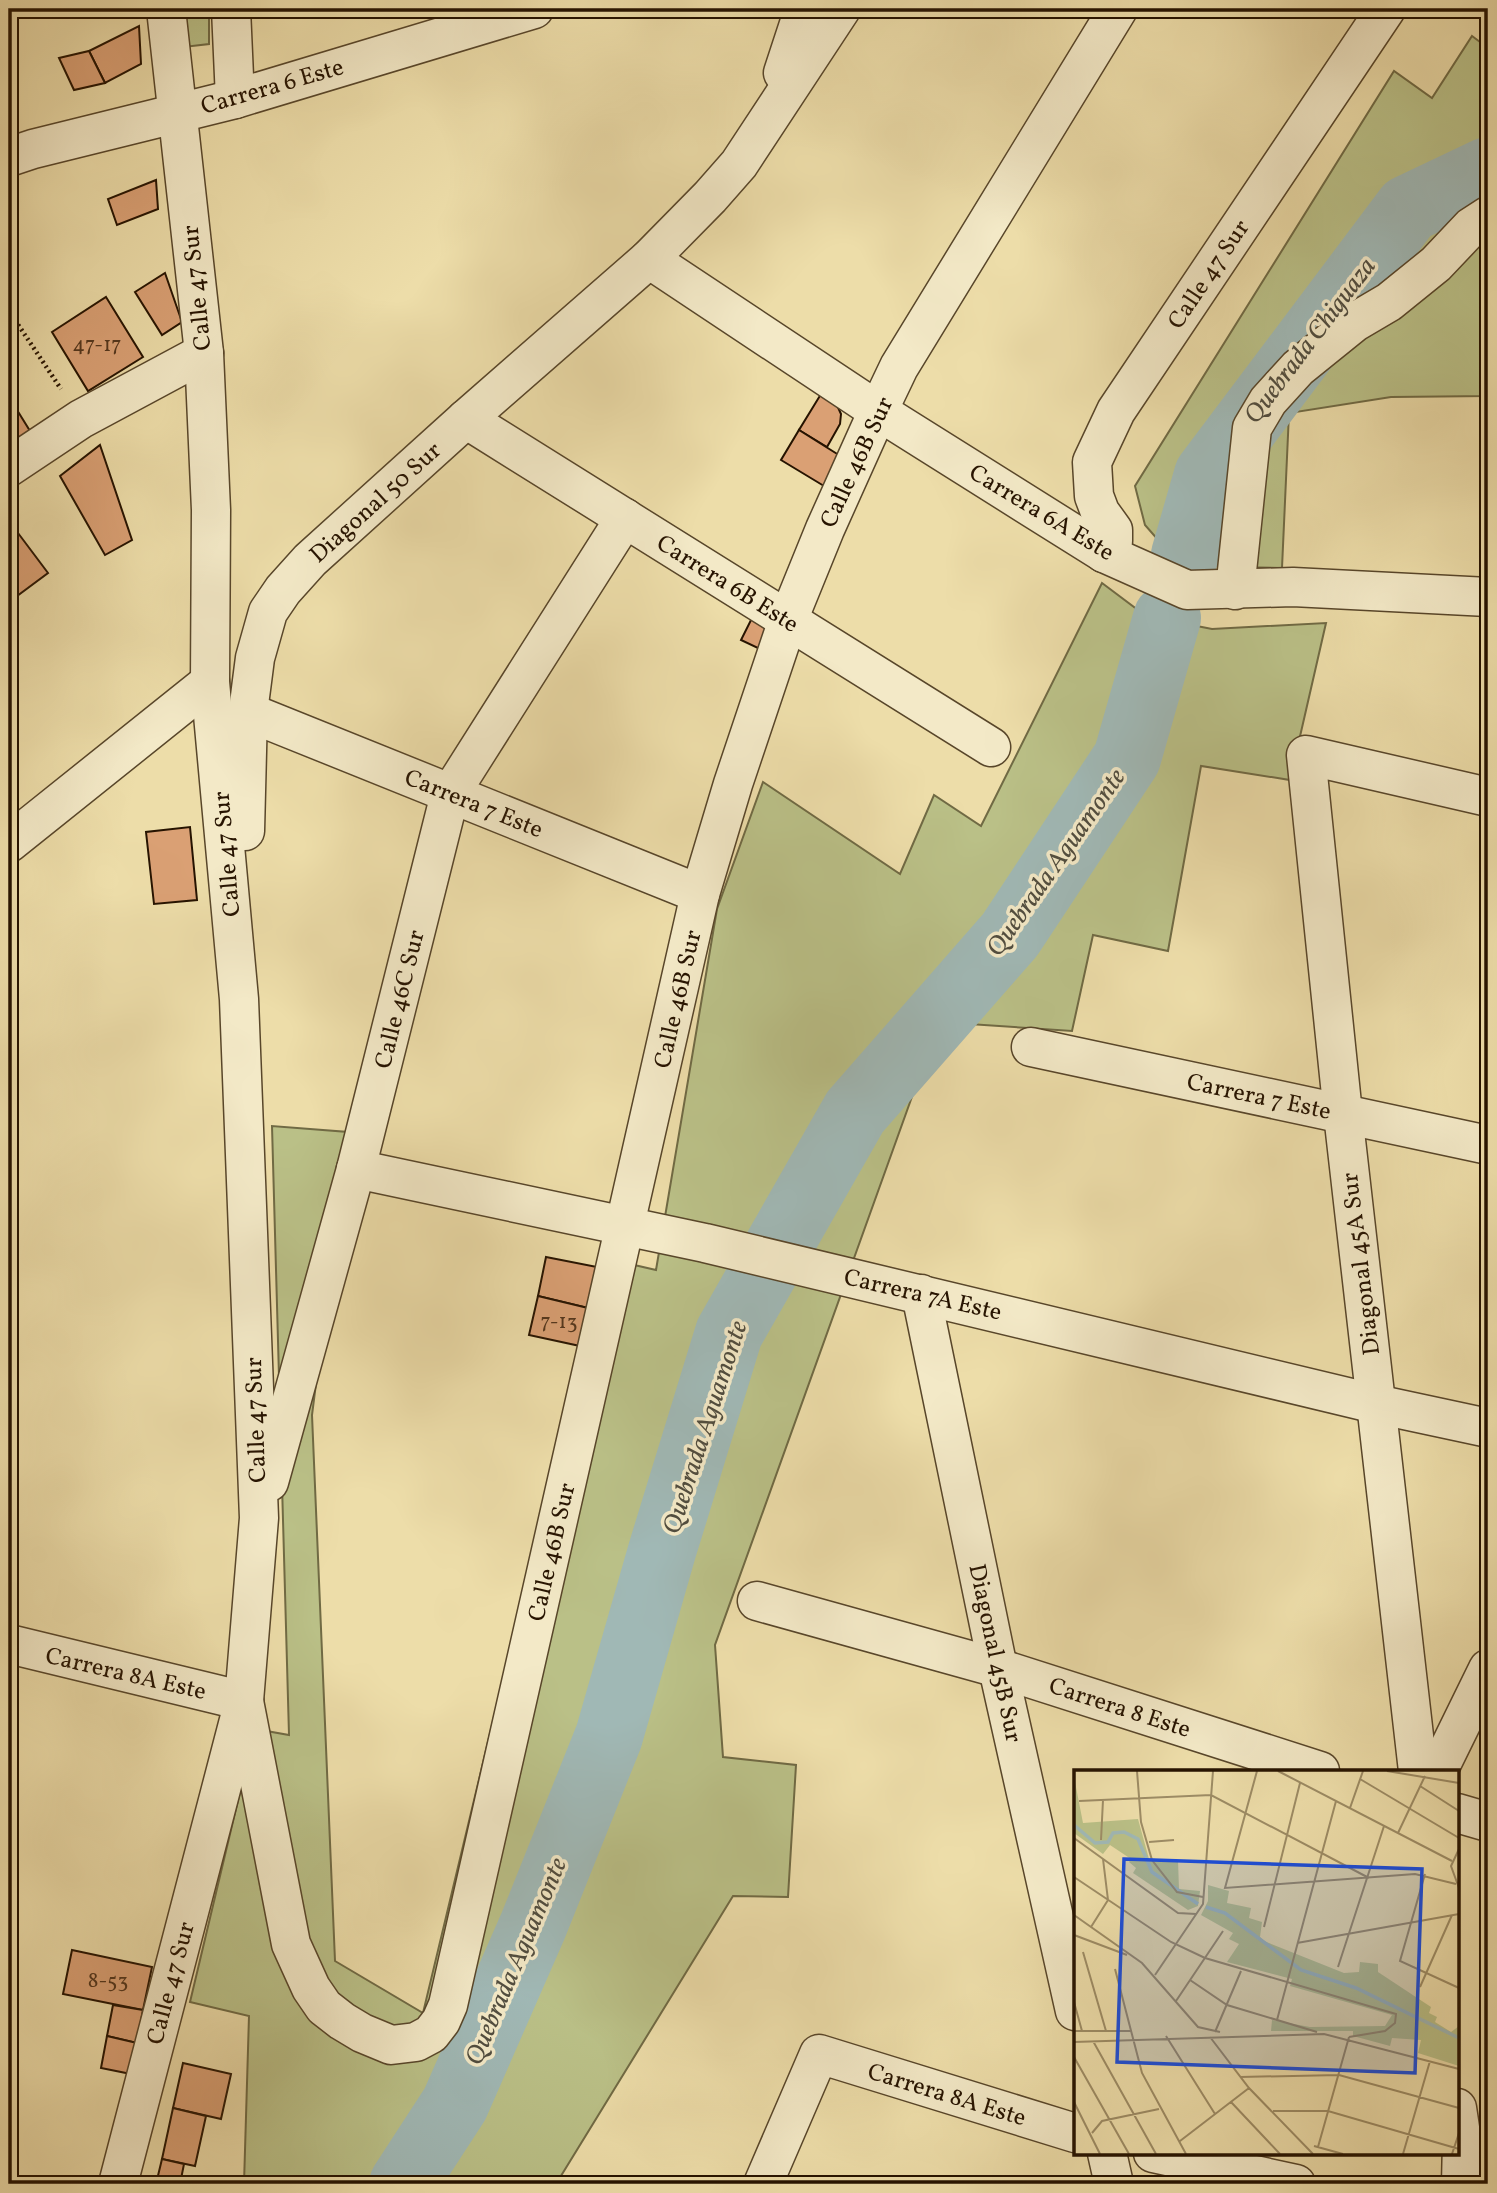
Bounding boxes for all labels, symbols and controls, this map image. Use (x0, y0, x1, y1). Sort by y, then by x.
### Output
street label: Carrera 6 Este (197, 51, 348, 125)
street label: Calle 47 Sur (1160, 213, 1259, 337)
street label: Calle 47 Sur (175, 223, 221, 352)
water label: Quebrada Chiguaza (1236, 251, 1385, 432)
house number: 47-17 (72, 331, 122, 360)
street label: Calle 46B Sur (813, 392, 903, 534)
street label: Diagonal 50 Sur (303, 435, 450, 572)
street label: Carrera 6A Este (962, 457, 1120, 571)
street label: Carrera 6B Este (649, 527, 805, 642)
water label: Quebrada Aguamonte (978, 761, 1135, 964)
street label: Carrera 7 Este (399, 762, 548, 848)
street label: Calle 47 Sur (206, 790, 250, 918)
street label: Calle 46C Sur (367, 927, 435, 1072)
street label: Calle 46B Sur (647, 927, 711, 1072)
street label: Carrera 7 Este (1183, 1066, 1334, 1130)
street label: Diagonal 45A Sur (1334, 1171, 1390, 1357)
street label: Carrera 7A Este (840, 1261, 1005, 1331)
house number: 7-13 (540, 1308, 578, 1337)
water label: Quebrada Aguamonte (654, 1316, 757, 1539)
street label: Calle 47 Sur (238, 1356, 276, 1483)
street label: Calle 46B Sur (521, 1480, 585, 1625)
street label: Diagonal 45B Sur (959, 1561, 1030, 1746)
street label: Carrera 8A Este (42, 1640, 209, 1710)
street label: Carrera 8 Este (1044, 1670, 1195, 1748)
inset map (1074, 1770, 1458, 2154)
water label: Quebrada Aguamonte (457, 1852, 577, 2071)
street label: Calle 47 Sur (139, 1918, 205, 2049)
house number: 8-53 (88, 1967, 128, 1996)
street label: Carrera 8A Este (863, 2056, 1030, 2136)

